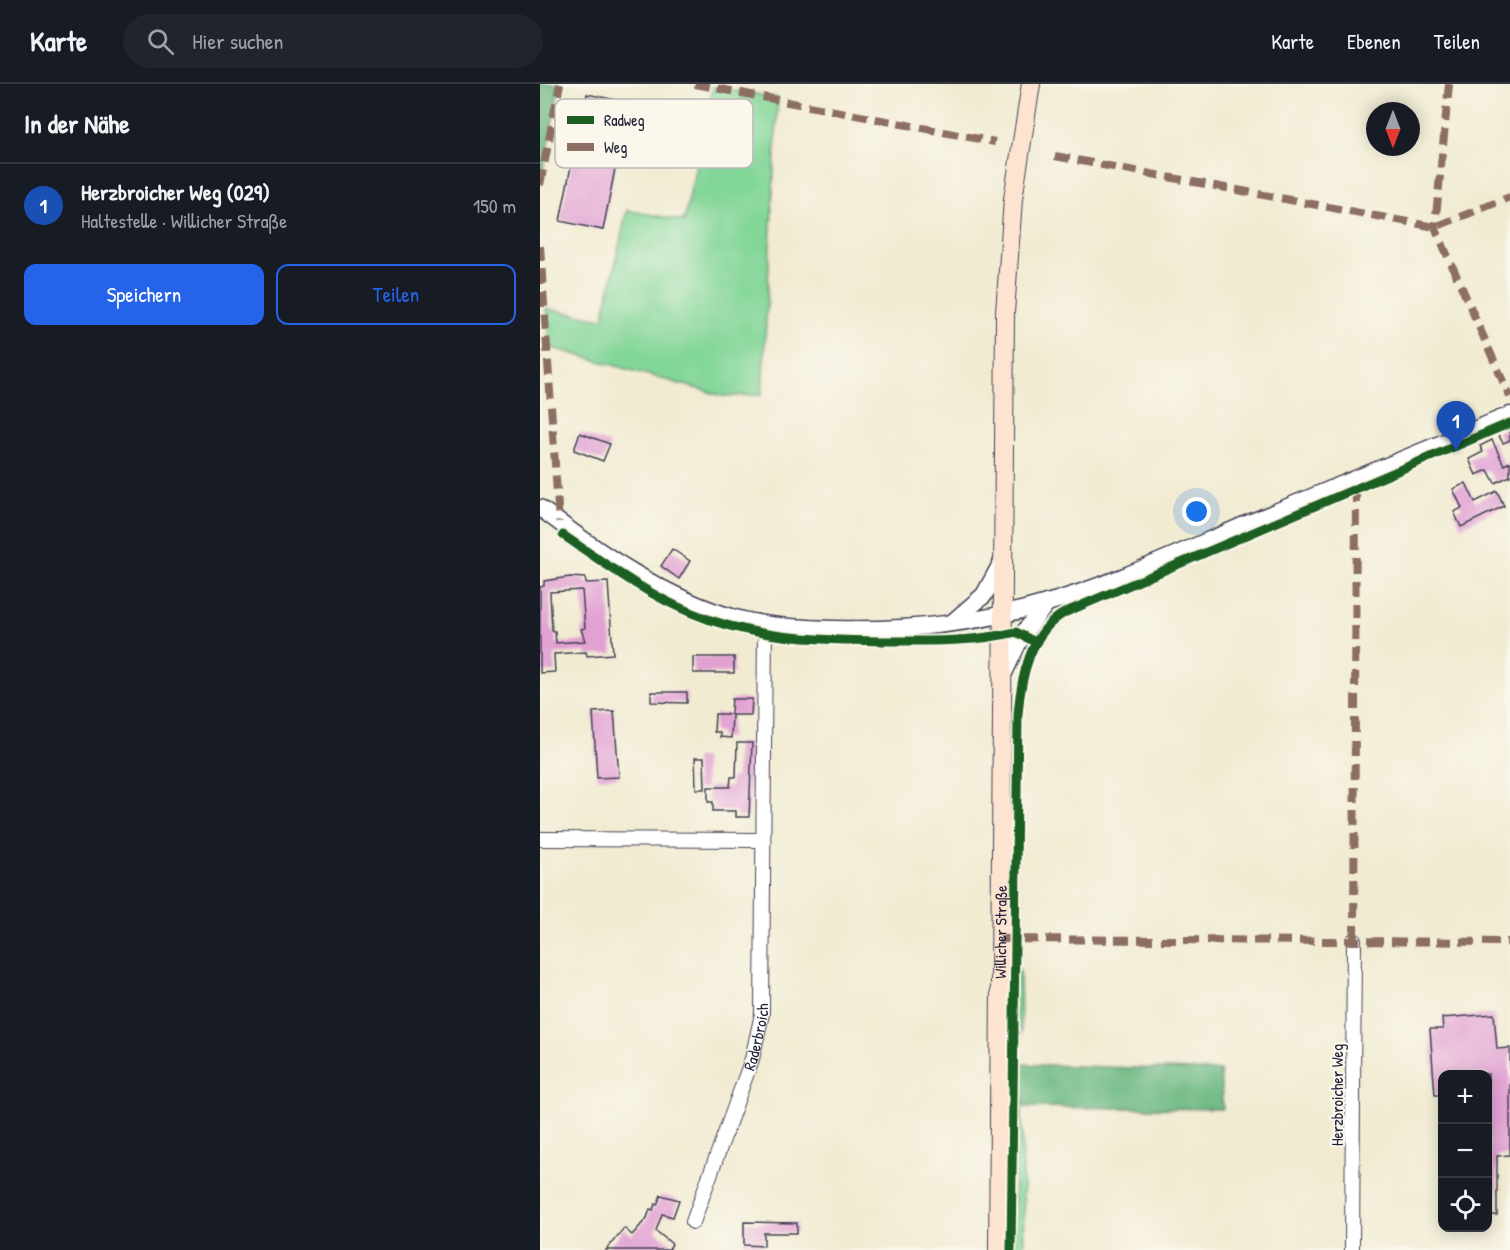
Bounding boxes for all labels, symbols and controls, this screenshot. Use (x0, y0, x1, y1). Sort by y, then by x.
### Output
search box (123, 14, 543, 68)
text: Karte (30, 22, 87, 60)
icon: search (144, 25, 177, 58)
text: Hier suchen (192, 26, 283, 56)
text: Karte (1271, 27, 1314, 56)
text: Ebenen (1347, 27, 1401, 56)
text: Teilen (1434, 27, 1480, 56)
legend (555, 99, 753, 168)
north arrow (1366, 102, 1420, 156)
text: In der Nähe (24, 106, 130, 141)
text: Radweg (604, 109, 645, 131)
text: Weg (604, 136, 627, 158)
text: Herzbroicher Weg (029) (81, 177, 270, 207)
text: 1 (40, 192, 47, 219)
text: 150 m (473, 192, 516, 219)
text: Haltestelle · Willicher Straße (81, 207, 287, 234)
button: Speichern (24, 264, 264, 325)
button: Teilen (276, 264, 516, 325)
pin: 1 (1436, 402, 1476, 451)
your location (1182, 497, 1211, 526)
street label: Willicher Straße (989, 885, 1012, 979)
street label: Raderbroich (738, 1003, 773, 1073)
street label: Herzbroicher Weg (1326, 1044, 1348, 1146)
map controls (1438, 1070, 1492, 1232)
button: + (1438, 1070, 1492, 1124)
button: − (1438, 1124, 1492, 1178)
button: locate (1438, 1178, 1492, 1232)

